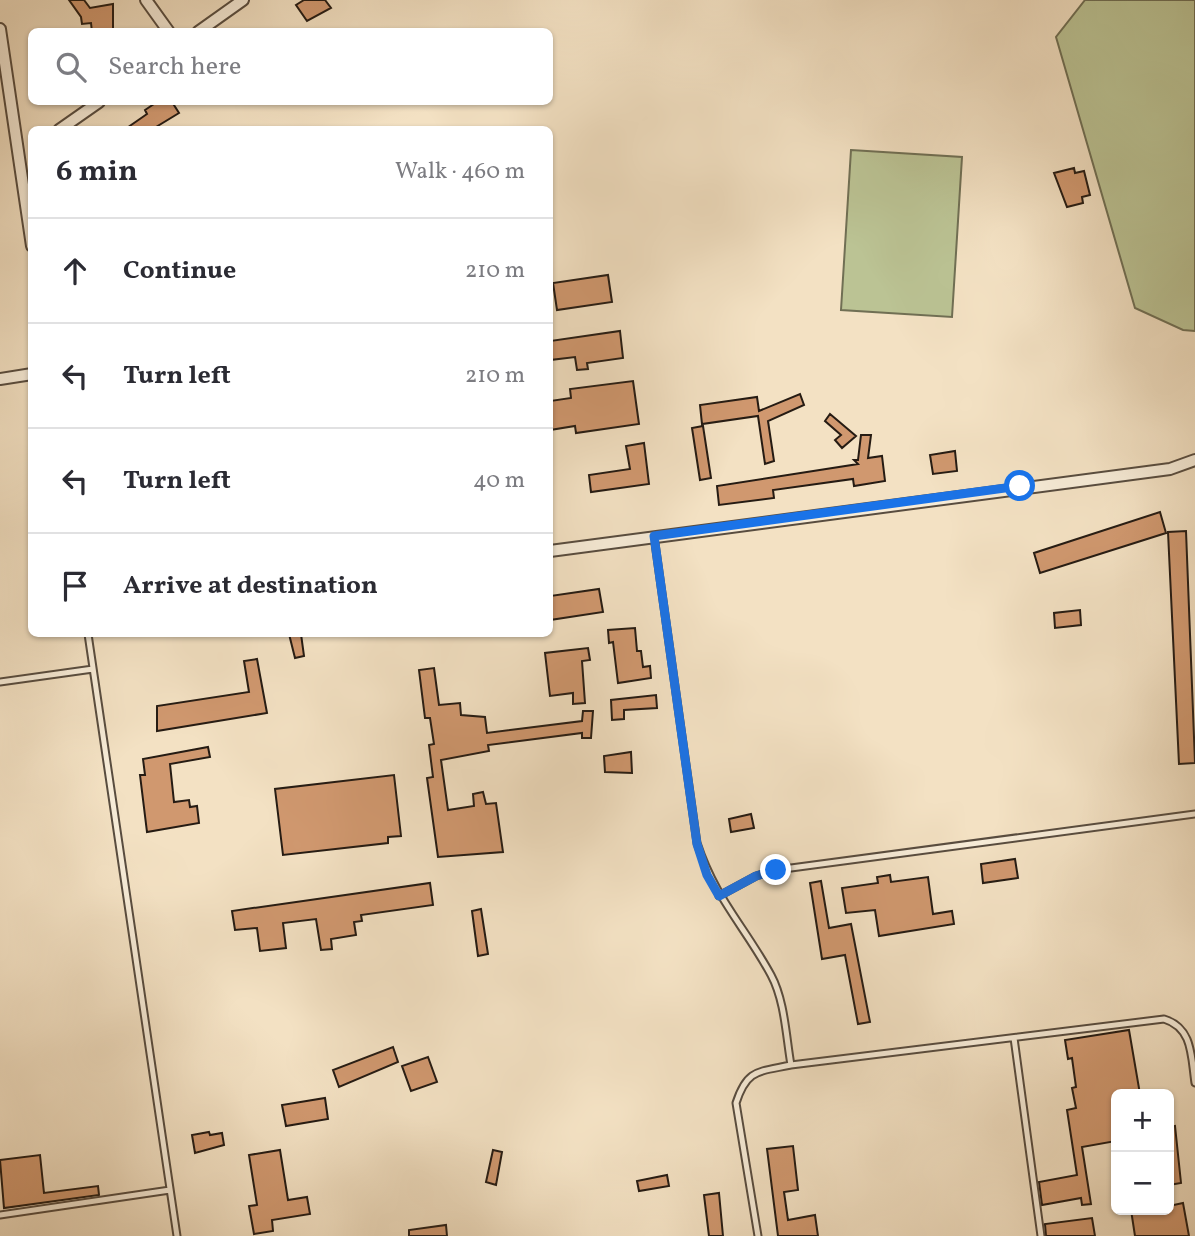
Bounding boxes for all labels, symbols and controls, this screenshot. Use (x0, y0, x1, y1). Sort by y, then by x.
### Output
search box (28, 28, 553, 105)
icon: search (52, 48, 90, 86)
text: Search here (108, 49, 241, 85)
text: 6 min (56, 151, 138, 193)
text: Walk · 460 m (395, 156, 525, 188)
icon: ahead (56, 252, 94, 290)
text: Continue (123, 253, 236, 289)
text: 210 m (465, 255, 525, 287)
icon: left (56, 357, 94, 395)
text: Turn left (123, 358, 231, 394)
text: 210 m (465, 360, 525, 392)
icon: left (56, 462, 94, 500)
text: Turn left (123, 463, 231, 499)
text: 40 m (473, 465, 525, 497)
route start (1004, 470, 1035, 501)
icon: arrive (56, 567, 94, 605)
text: Arrive at destination (123, 568, 378, 604)
route end (760, 854, 791, 885)
map controls (1111, 1089, 1174, 1215)
button: + (1111, 1089, 1174, 1152)
button: − (1111, 1152, 1174, 1215)

